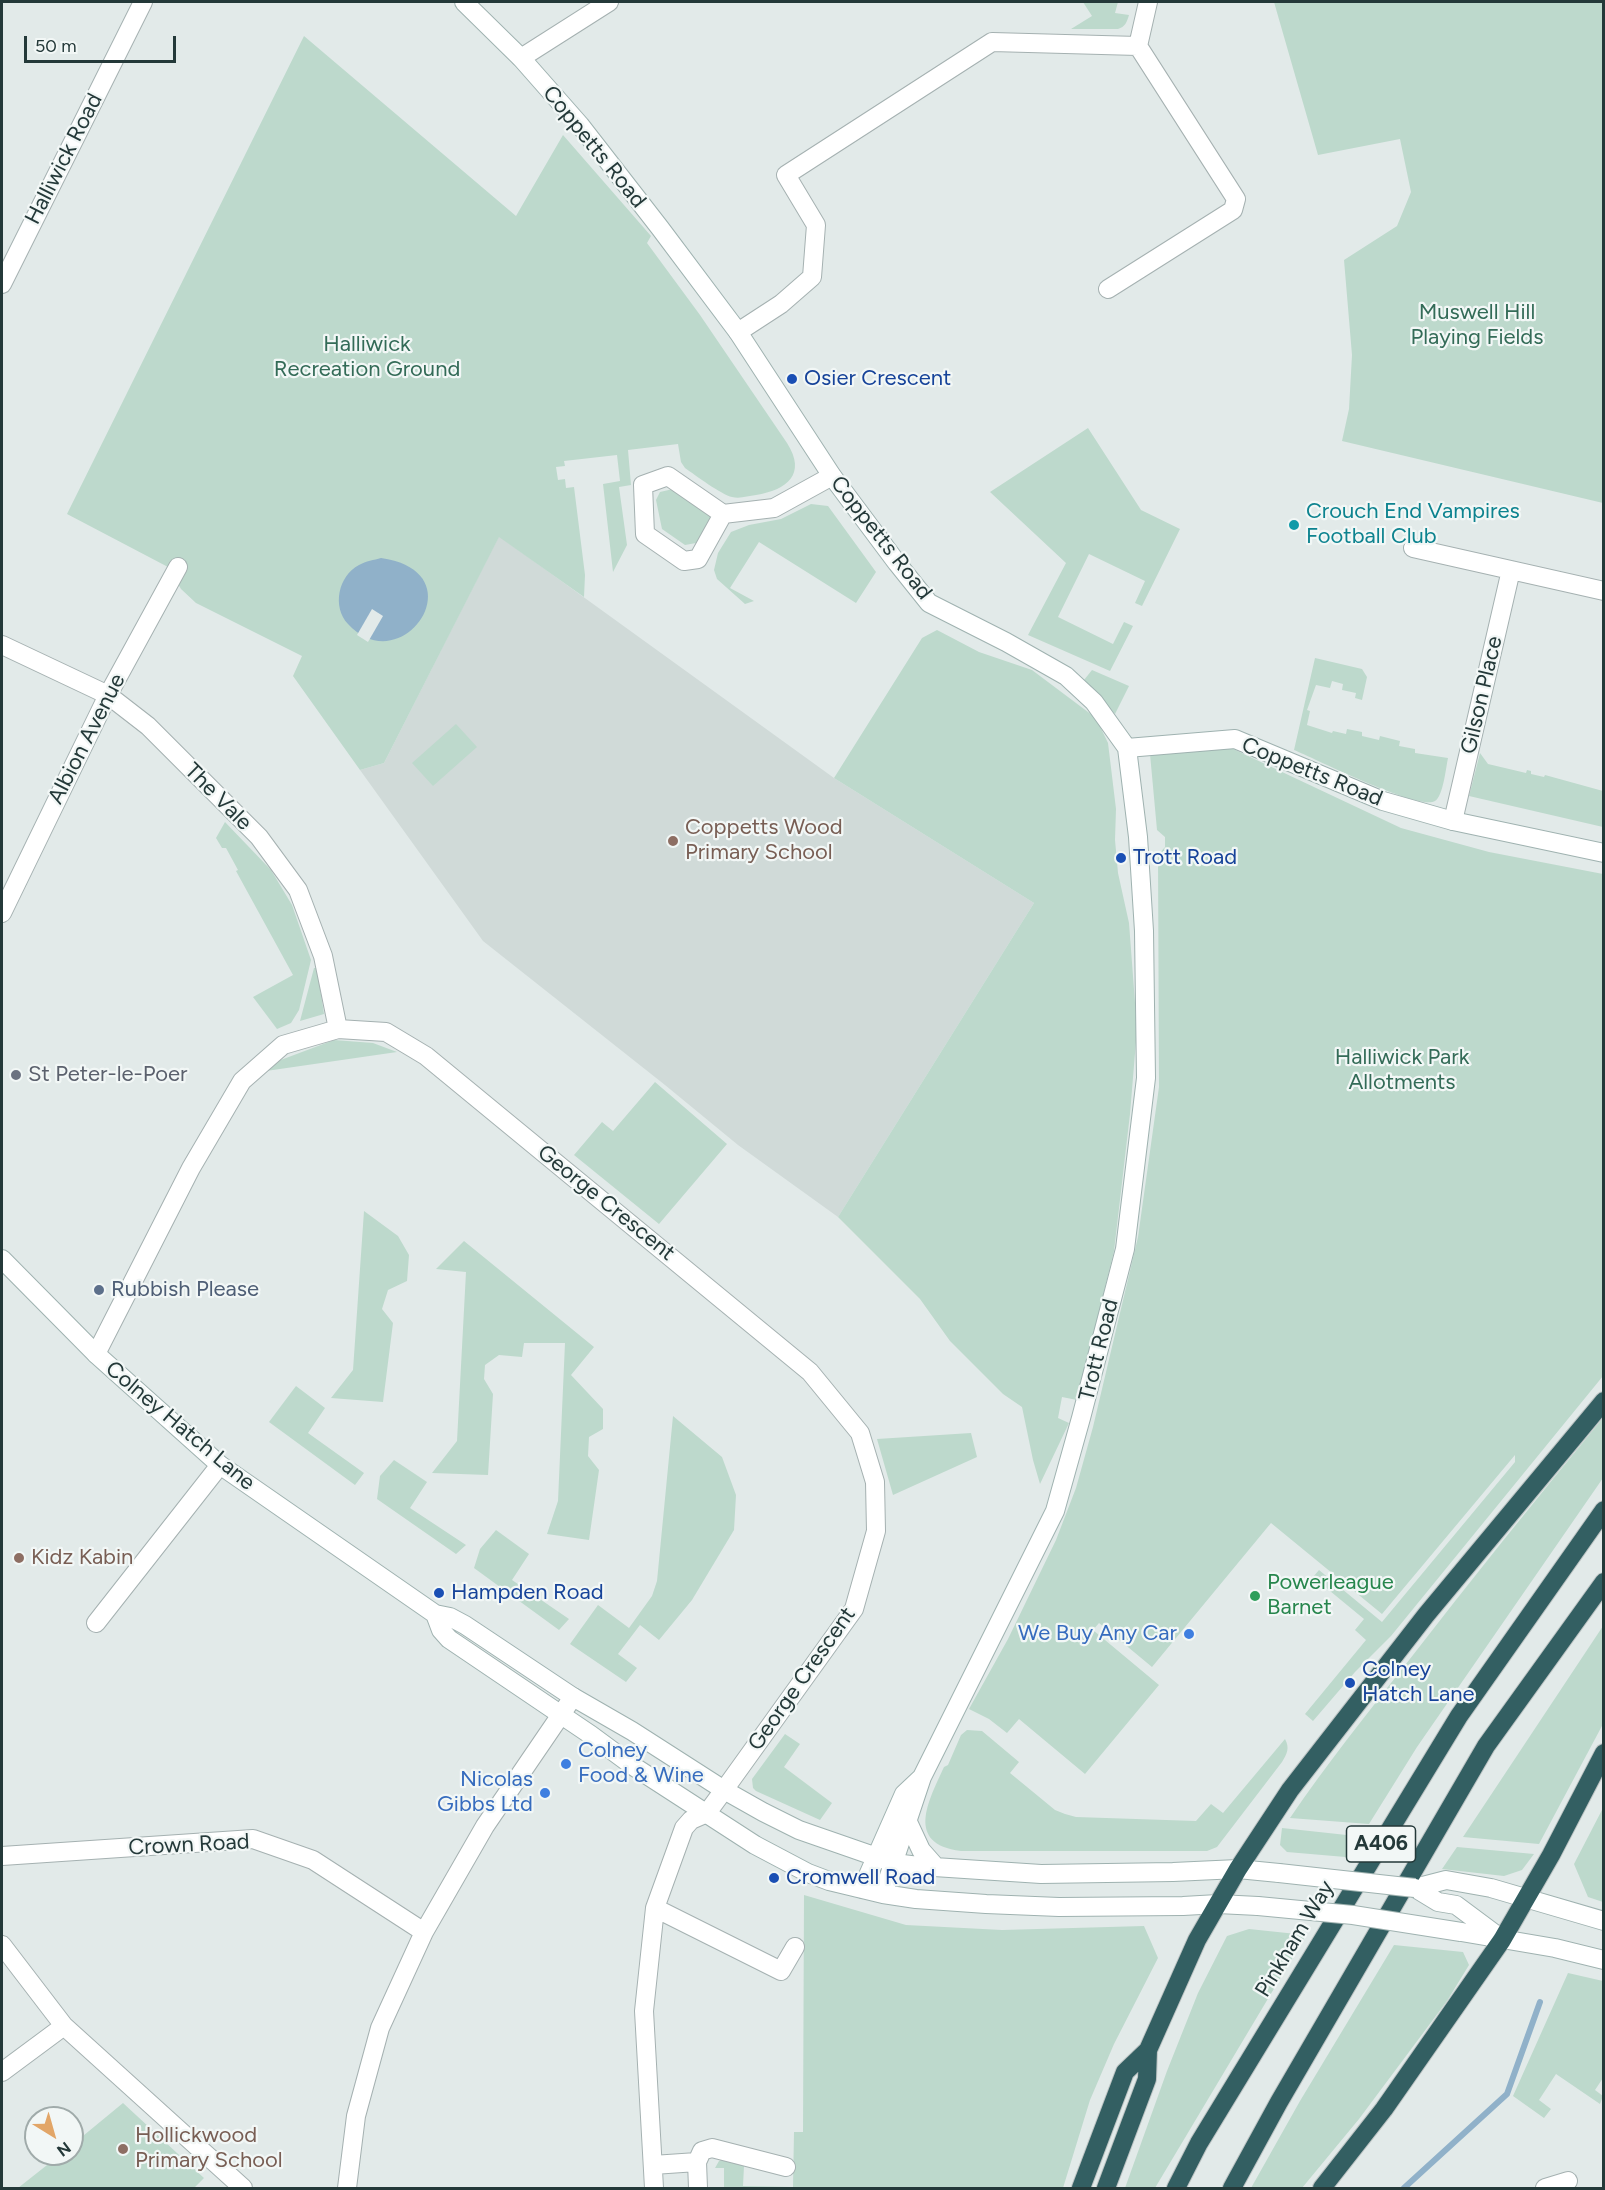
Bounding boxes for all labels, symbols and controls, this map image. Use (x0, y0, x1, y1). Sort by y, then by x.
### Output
scale bar (27, 24, 178, 62)
text: 50 m (35, 35, 77, 57)
street label: Coppetts Road (537, 81, 651, 213)
street label: Halliwick Road (20, 89, 108, 229)
park label: Muswell Hill Playing Fields (1411, 300, 1543, 352)
park label: Halliwick Recreation Ground (274, 332, 460, 384)
place label: Osier Crescent (804, 366, 951, 392)
marker: Osier Crescent (785, 372, 799, 386)
street label: Coppetts Road (825, 471, 937, 605)
place label: Crouch End Vampires Football Club (1306, 499, 1520, 550)
marker: Crouch End Vampires Football Club (1287, 518, 1301, 532)
street label: Gilson Place (1456, 634, 1508, 756)
street label: Albion Avenue (43, 669, 131, 809)
street label: Coppetts Road (1238, 732, 1386, 812)
street label: The Vale (179, 758, 257, 836)
place label: Coppetts Wood Primary School (685, 815, 843, 866)
marker: Coppetts Wood Primary School (666, 834, 680, 848)
place label: Trott Road (1133, 845, 1237, 871)
marker: Trott Road (1114, 851, 1128, 865)
park label: Halliwick Park Allotments (1335, 1045, 1469, 1096)
place label: St Peter-le-Poer (28, 1062, 187, 1088)
marker: St Peter-le-Poer (9, 1068, 23, 1082)
street label: George Crescent (532, 1139, 680, 1267)
place label: Rubbish Please (111, 1277, 259, 1303)
marker: Rubbish Please (92, 1283, 106, 1297)
street label: Trott Road (1074, 1296, 1124, 1404)
street label: Colney Hatch Lane (100, 1356, 260, 1496)
place label: Kidz Kabin (31, 1545, 133, 1571)
marker: Kidz Kabin (12, 1551, 26, 1565)
place label: Powerleague Barnet (1267, 1570, 1394, 1622)
place label: Hampden Road (451, 1580, 604, 1606)
marker: Hampden Road (432, 1586, 446, 1600)
marker: Powerleague Barnet (1248, 1589, 1262, 1603)
street label: George Crescent (743, 1602, 861, 1756)
place label: We Buy Any Car (1018, 1621, 1177, 1647)
marker: We Buy Any Car (1182, 1627, 1196, 1641)
place label: Colney Hatch Lane (1362, 1657, 1475, 1708)
marker: Colney Hatch Lane (1343, 1676, 1357, 1690)
place label: Colney Food & Wine (578, 1738, 704, 1790)
marker: Colney Food & Wine (559, 1757, 573, 1771)
place label: Nicolas Gibbs Ltd (437, 1767, 533, 1819)
marker: Nicolas Gibbs Ltd (538, 1786, 552, 1800)
road number: A406 (1346, 1826, 1416, 1862)
street label: Crown Road (128, 1829, 250, 1861)
place label: Cromwell Road (786, 1865, 935, 1891)
marker: Cromwell Road (767, 1871, 781, 1885)
street label: Pinkham Way (1250, 1876, 1340, 2002)
north arrow (24, 2106, 84, 2166)
place label: Hollickwood Primary School (135, 2123, 283, 2174)
text: N (53, 2138, 75, 2160)
marker: Hollickwood Primary School (116, 2142, 130, 2156)

